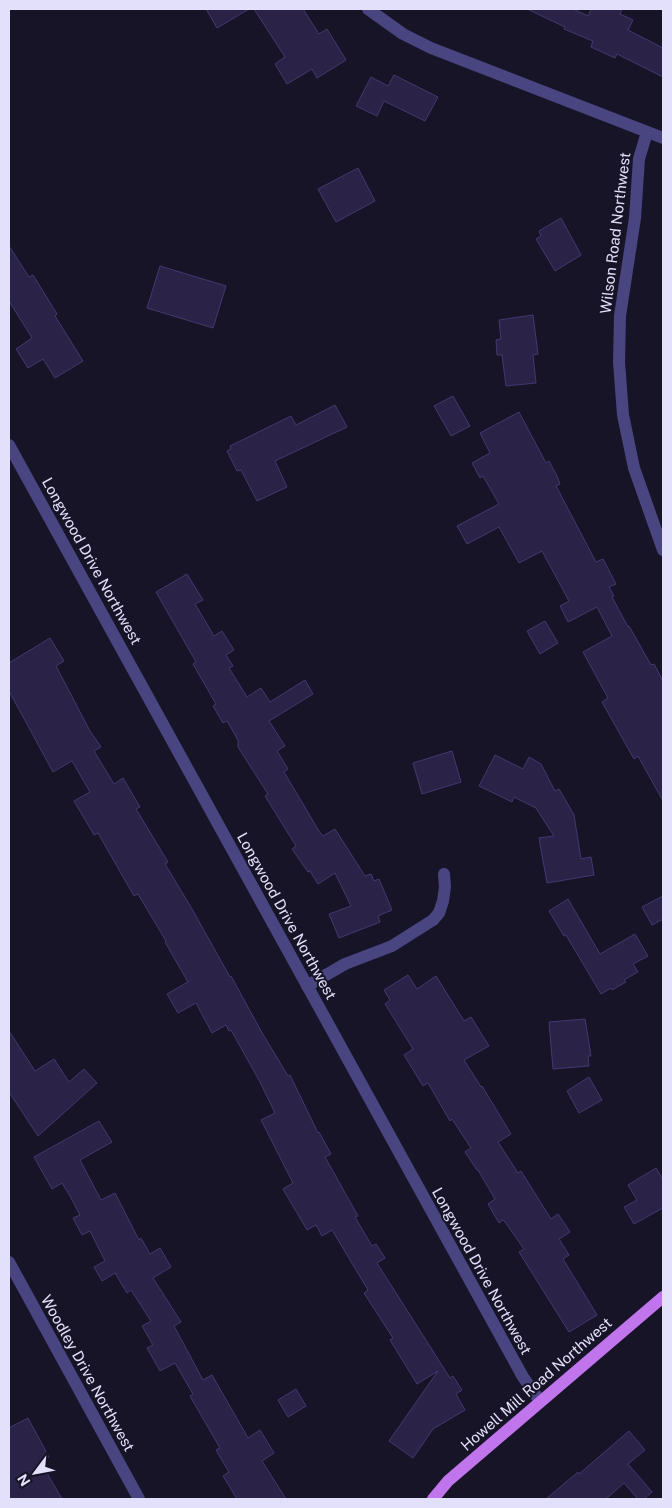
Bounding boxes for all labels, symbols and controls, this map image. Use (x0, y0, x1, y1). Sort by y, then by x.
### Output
street label: Wilson Road Northwest (597, 151, 633, 315)
street label: Longwood Drive Northwest (39, 475, 145, 648)
street label: Longwood Drive Northwest (234, 830, 340, 1003)
street label: Longwood Drive Northwest (429, 1185, 535, 1358)
street label: Woodley Drive Northwest (38, 1292, 138, 1454)
street label: Howell Mill Road Northwest (457, 1314, 615, 1454)
north arrow (10, 1448, 60, 1498)
text: N (14, 1471, 34, 1489)

